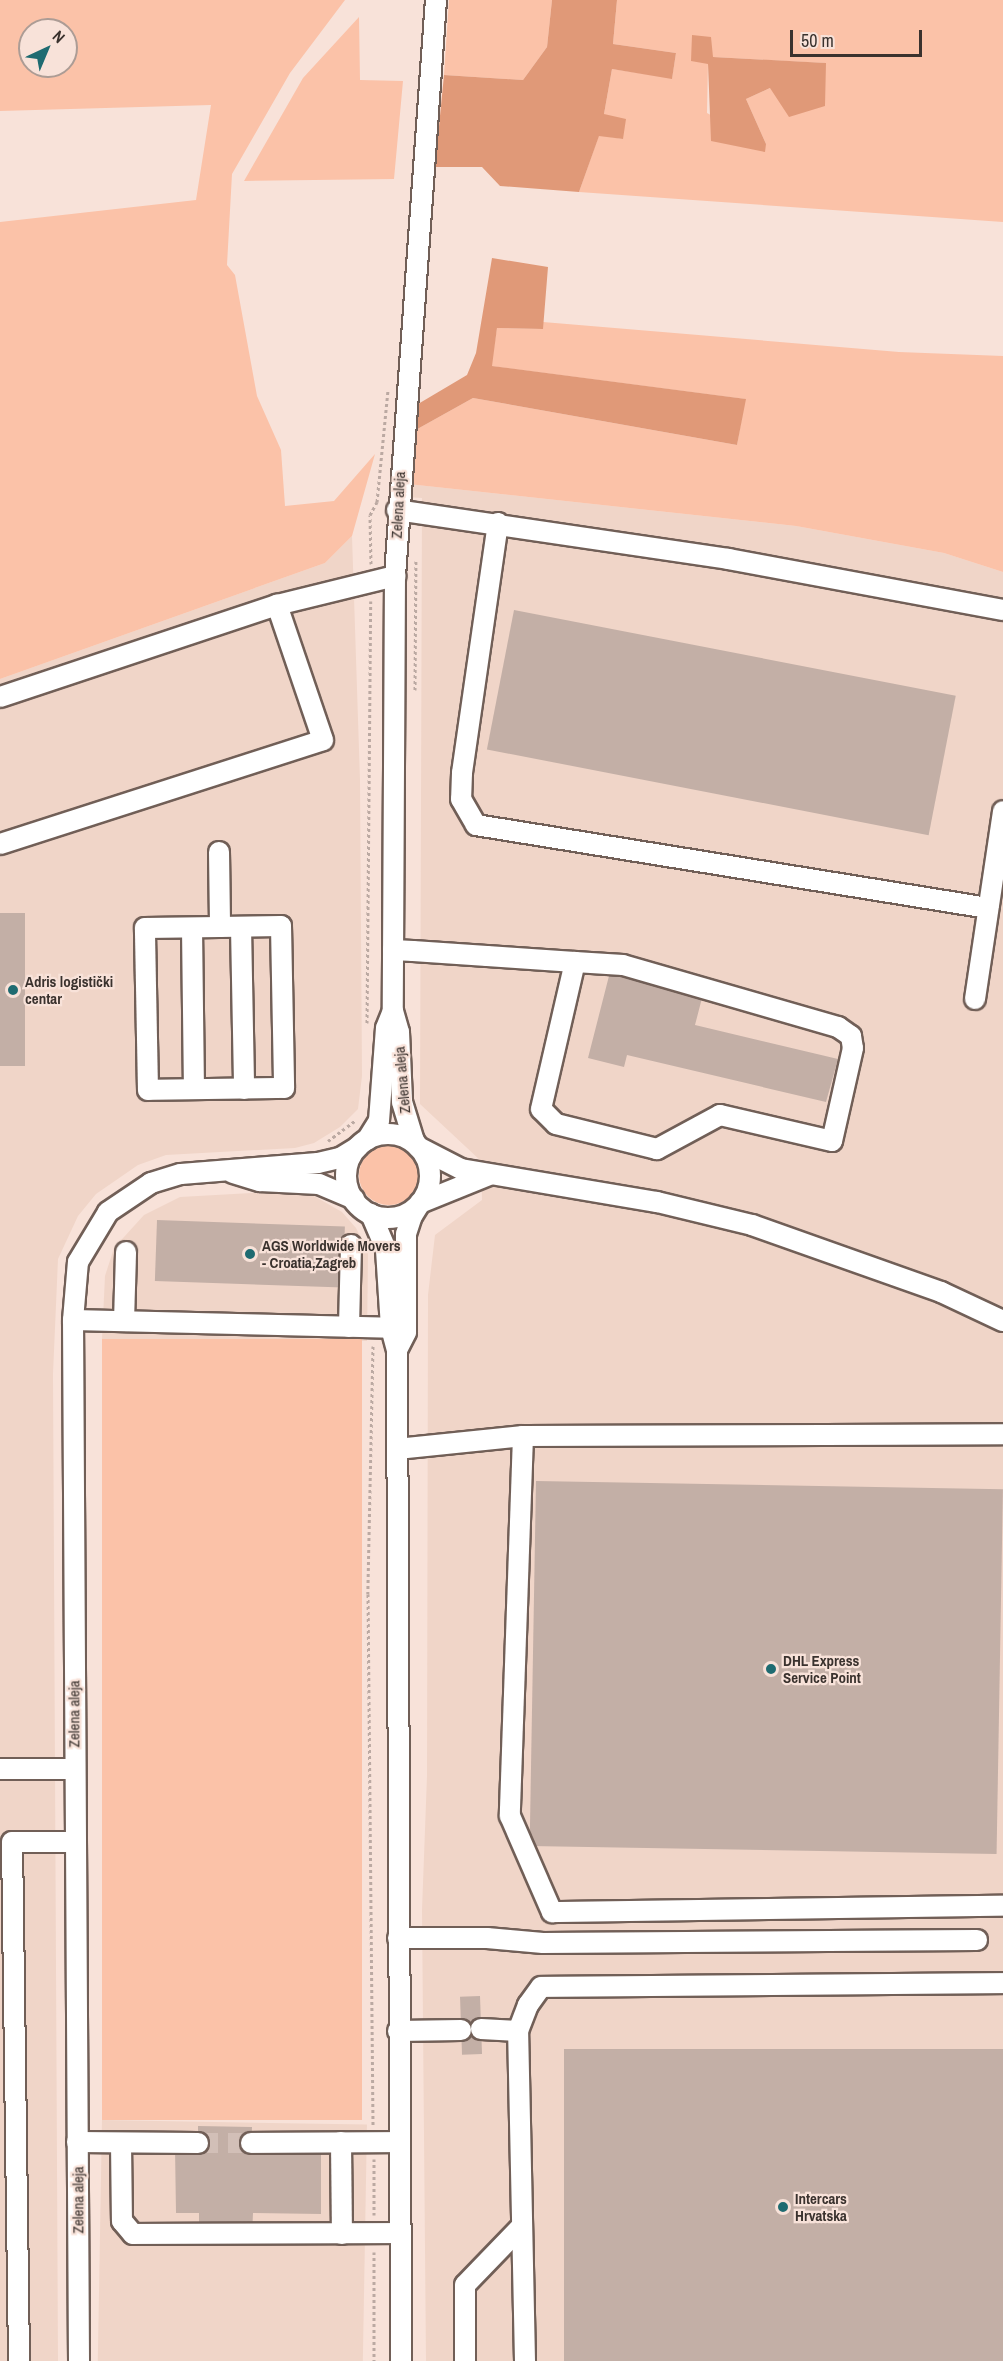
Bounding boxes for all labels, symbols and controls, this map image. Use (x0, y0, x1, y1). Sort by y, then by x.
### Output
north arrow (18, 18, 78, 78)
scale bar (793, 18, 925, 56)
text: N (48, 25, 70, 48)
text: 50 m (801, 28, 834, 53)
street label: Zelena aleja (387, 471, 409, 539)
place label: Adris logistički centar (25, 972, 113, 1007)
marker: Adris logistički centar (6, 983, 20, 997)
street label: Zelena aleja (390, 1046, 414, 1114)
place label: AGS Worldwide Movers - Croatia,Zagreb (262, 1236, 401, 1271)
marker: AGS Worldwide Movers - Croatia,Zagreb (243, 1247, 257, 1261)
place label: DHL Express Service Point (783, 1651, 861, 1686)
marker: DHL Express Service Point (764, 1662, 778, 1676)
street label: Zelena aleja (65, 1680, 83, 1748)
street label: Zelena aleja (69, 2166, 87, 2234)
place label: Intercars Hrvatska (795, 2189, 847, 2224)
marker: Intercars Hrvatska (776, 2200, 790, 2214)

